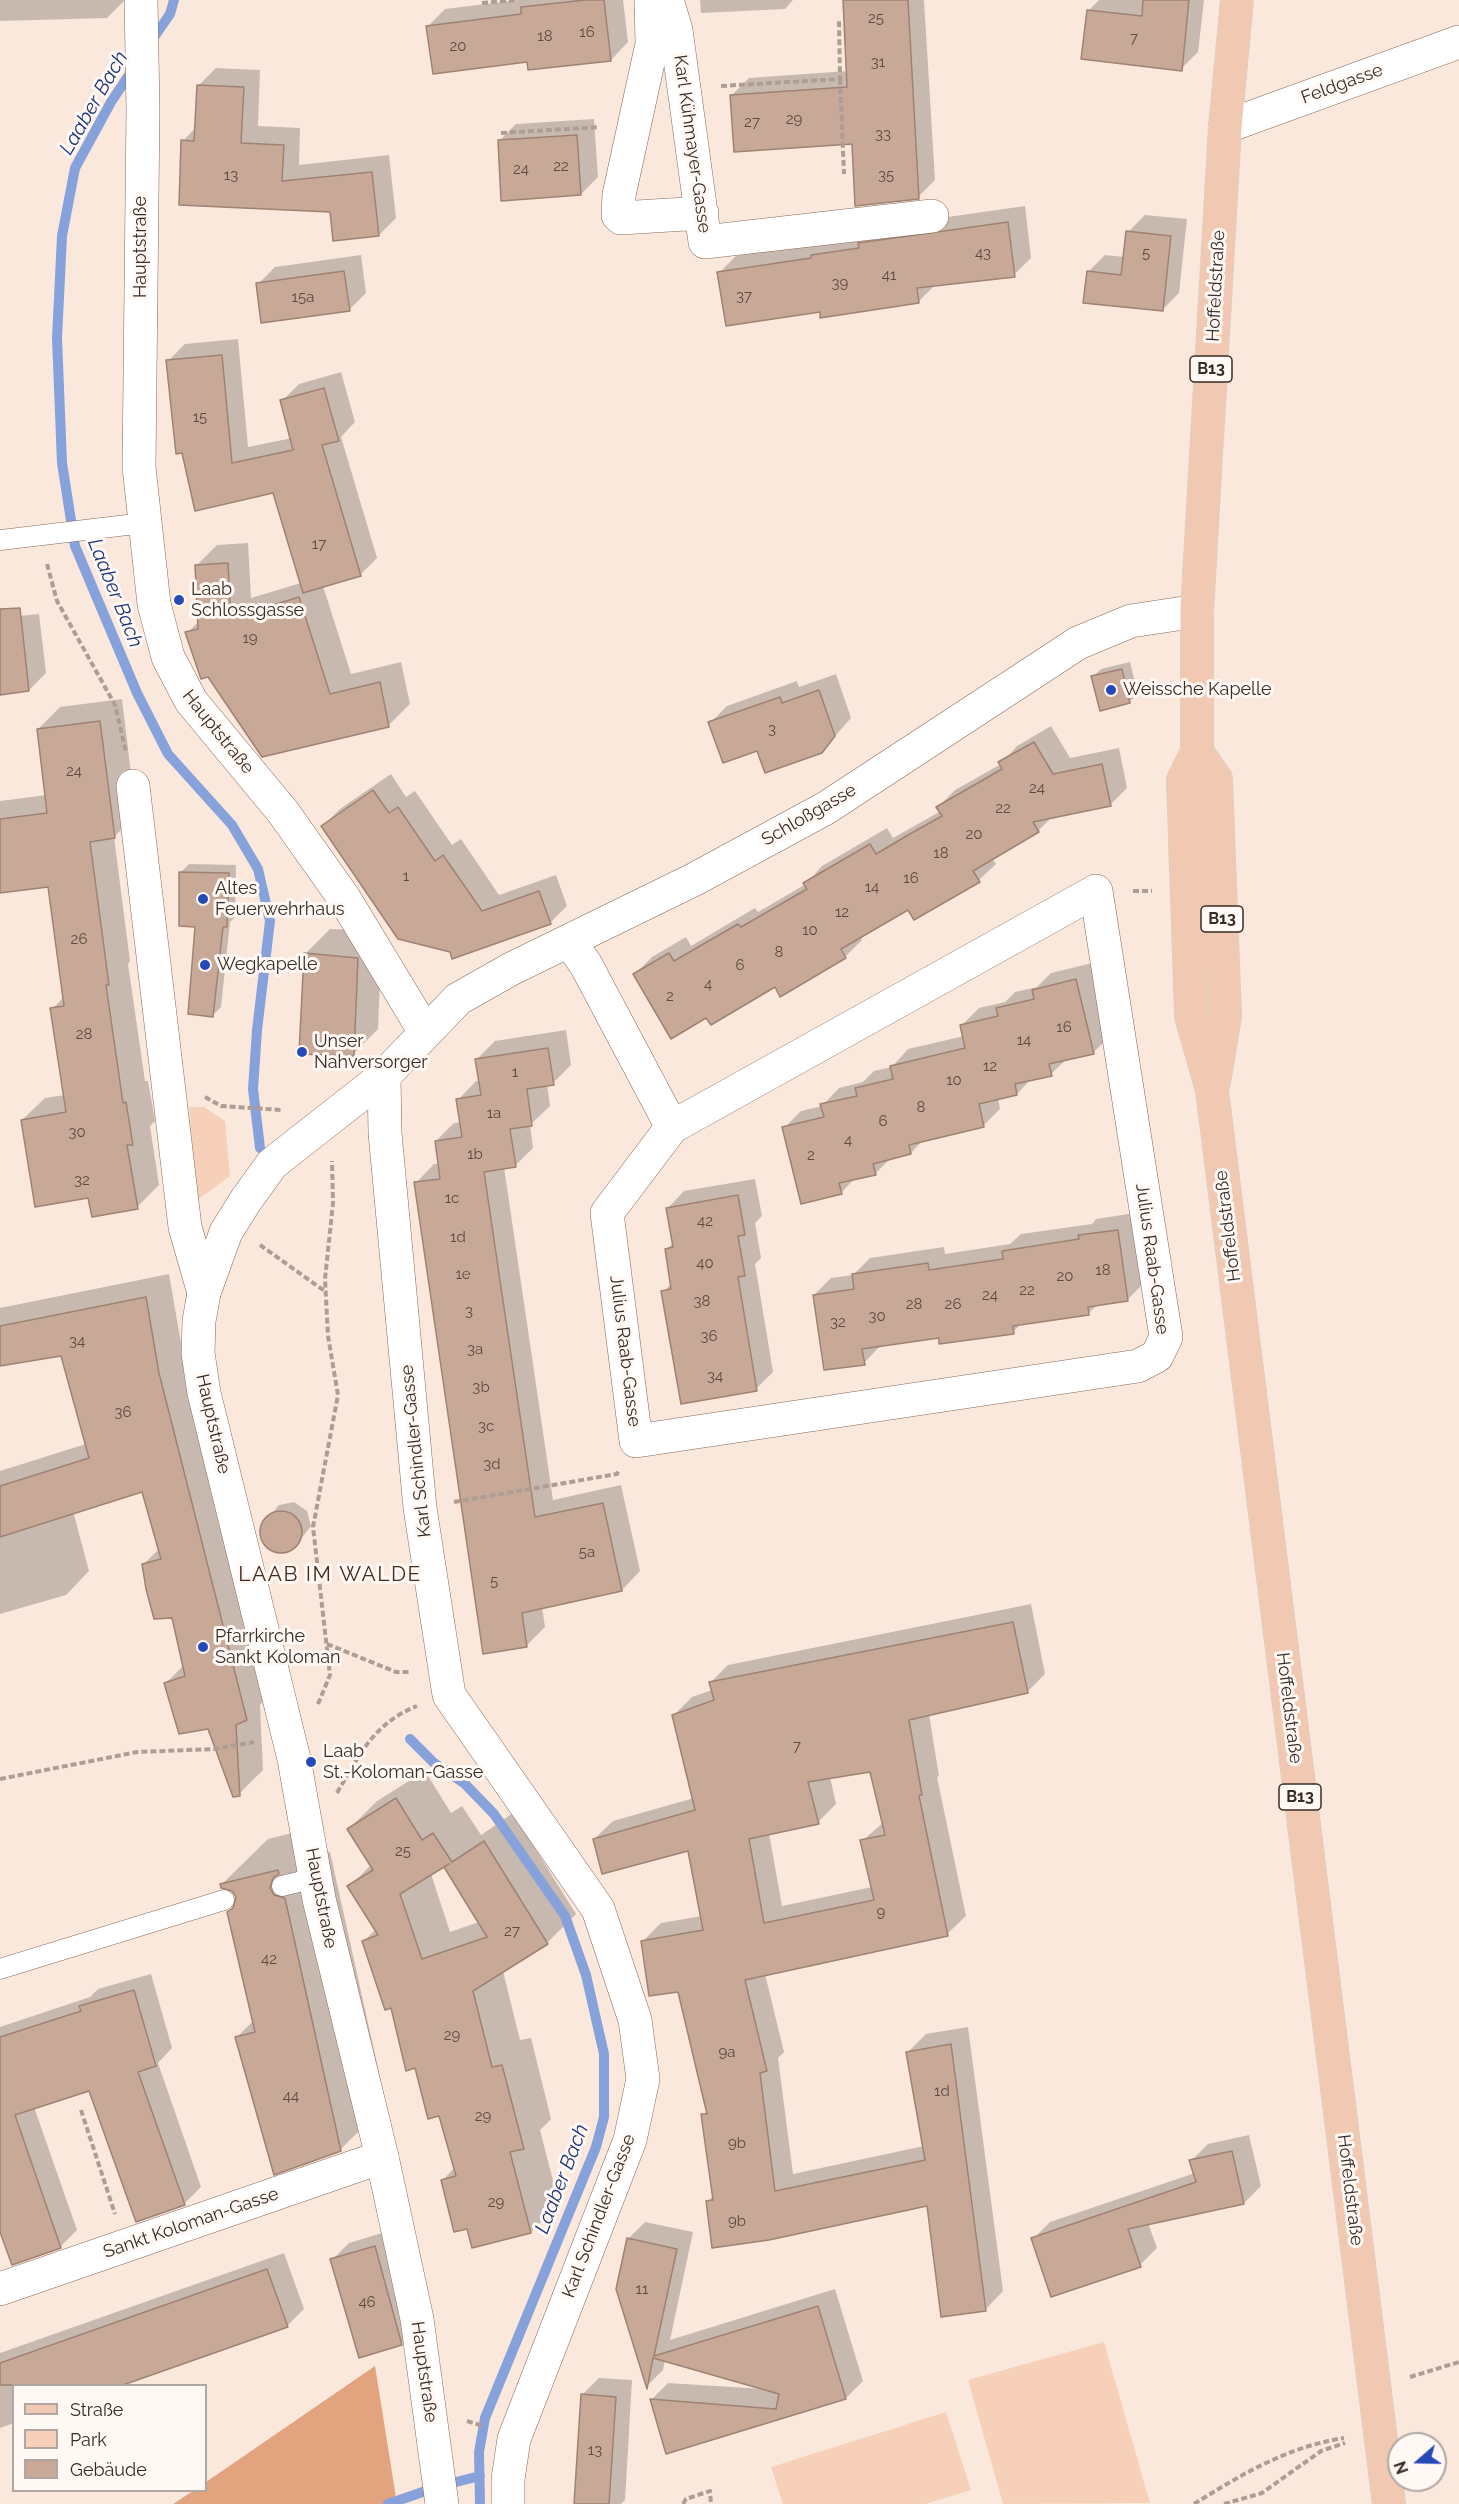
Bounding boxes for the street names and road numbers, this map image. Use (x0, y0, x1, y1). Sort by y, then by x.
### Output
street label: Karl Kühmayer-Gasse (669, 54, 715, 234)
street label: Feldgasse (1298, 59, 1386, 109)
street label: Hauptstraße (130, 196, 152, 298)
street label: Hoffeldstraße (1202, 230, 1230, 342)
road number: B13 (1190, 356, 1232, 382)
street label: Hauptstraße (178, 686, 258, 778)
street label: Schloßgasse (758, 779, 860, 851)
road number: B13 (1201, 906, 1243, 932)
street label: Hoffeldstraße (1210, 1169, 1246, 1283)
street label: Julius Raab-Gasse (1131, 1182, 1173, 1336)
street label: Julius Raab-Gasse (605, 1274, 645, 1428)
street label: Karl Schindler-Gasse (396, 1364, 436, 1538)
street label: Hauptstraße (191, 1372, 235, 1476)
street label: Hoffeldstraße (1271, 1651, 1307, 1765)
road number: B13 (1279, 1784, 1321, 1810)
street label: Hauptstraße (301, 1846, 341, 1950)
street label: Karl Schindler-Gasse (558, 2131, 640, 2301)
street label: Hoffeldstraße (1332, 2133, 1368, 2247)
street label: Sankt Koloman-Gasse (101, 2183, 281, 2263)
street label: Hauptstraße (406, 2320, 442, 2424)

